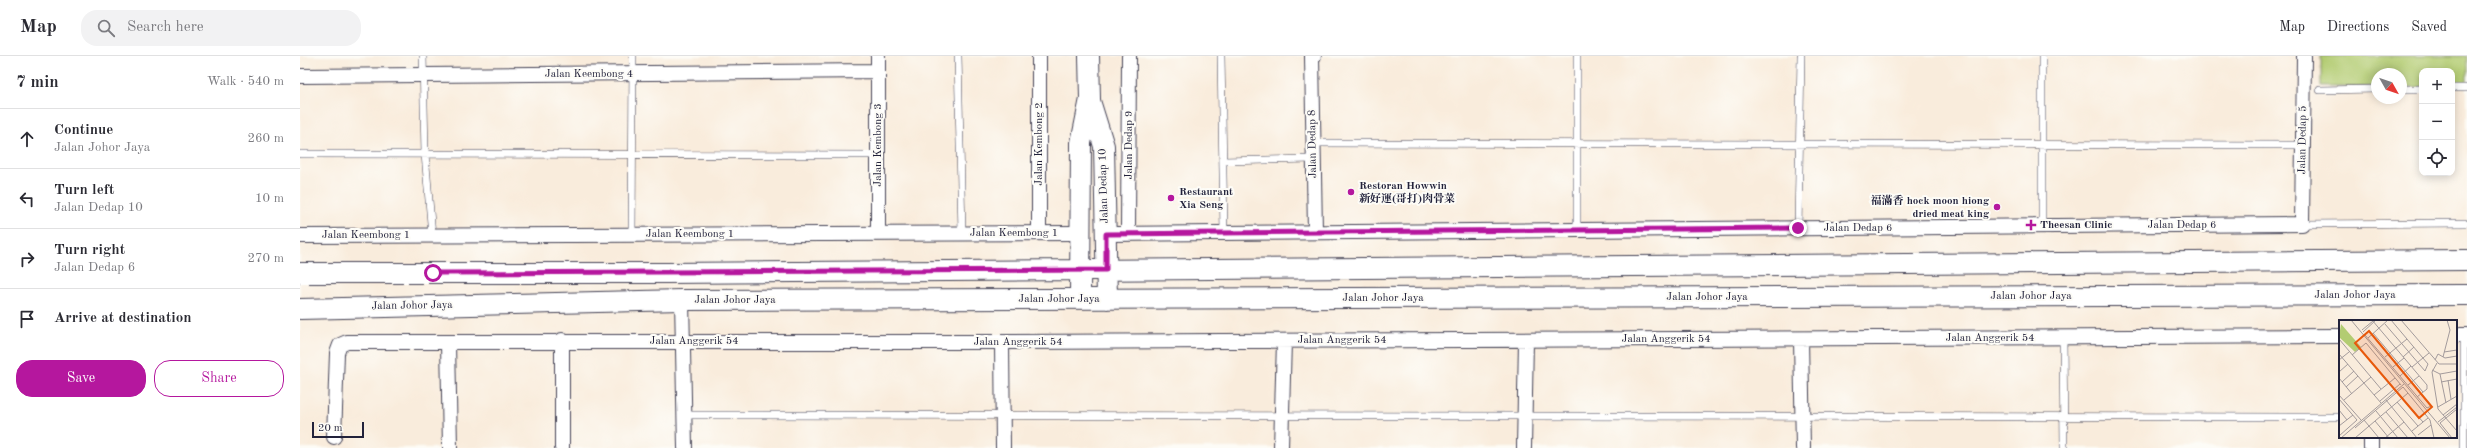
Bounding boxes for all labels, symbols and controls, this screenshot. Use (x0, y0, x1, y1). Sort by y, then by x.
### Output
search box (81, 10, 361, 46)
icon: search (95, 17, 117, 39)
text: Map (20, 18, 57, 37)
text: Search here (127, 20, 204, 35)
text: Map (2279, 20, 2305, 34)
text: Directions (2327, 20, 2389, 34)
text: Saved (2411, 20, 2447, 34)
north arrow (2371, 68, 2407, 104)
map controls (2419, 68, 2455, 176)
button: + (2419, 68, 2455, 104)
street label: Jalan Keembong 4 (545, 69, 633, 80)
text: 7 min (16, 74, 59, 91)
text: Walk · 540 m (207, 75, 284, 88)
street label: Jalan Kembong 2 (1034, 102, 1045, 186)
street label: Jalan Kembong 3 (873, 103, 884, 187)
button: − (2419, 104, 2455, 140)
street label: Jalan Dedap 5 (2297, 106, 2309, 174)
street label: Jalan Dedap 8 (1307, 110, 1319, 178)
street label: Jalan Dedap 9 (1124, 111, 1135, 179)
text: Continue (54, 123, 113, 138)
icon: ahead (16, 128, 38, 150)
text: 260 m (247, 132, 284, 145)
button: locate (2419, 140, 2455, 176)
text: Jalan Johor Jaya (54, 141, 150, 154)
street label: Jalan Dedap 10 (1097, 148, 1111, 224)
place label: Restoran Howwin 新好運(哥打)肉骨菜 (1359, 181, 1455, 205)
text: Turn left (54, 183, 114, 198)
place label: Restaurant Xia Seng (1179, 187, 1233, 211)
marker: Restoran Howwin 新好運(哥打)肉骨菜 (1346, 187, 1356, 197)
icon: left (16, 188, 38, 210)
text: 10 m (255, 192, 284, 205)
marker: Restaurant Xia Seng (1166, 193, 1176, 203)
place label: 福滿香 hock moon hiong dried meat king (1871, 194, 1989, 220)
text: Jalan Dedap 10 (54, 201, 143, 214)
marker: 福滿香 hock moon hiong dried meat king (1992, 202, 2002, 212)
route end (1789, 219, 1807, 237)
marker: Theesan Clinic (2025, 219, 2037, 231)
place label: Theesan Clinic (2040, 220, 2112, 231)
street label: Jalan Dedap 6 (2148, 220, 2216, 231)
street label: Jalan Dedap 6 (1824, 223, 1892, 234)
street label: Jalan Keembong 1 (970, 228, 1058, 239)
street label: Jalan Keembong 1 (646, 229, 734, 240)
street label: Jalan Keembong 1 (322, 230, 410, 241)
text: Turn right (54, 243, 125, 258)
icon: right (16, 248, 38, 270)
text: 270 m (247, 252, 284, 265)
text: Jalan Dedap 6 (54, 261, 135, 274)
route start (424, 264, 442, 282)
street label: Jalan Johor Jaya (2314, 290, 2396, 301)
street label: Jalan Johor Jaya (1990, 291, 2072, 302)
street label: Jalan Johor Jaya (1666, 292, 1748, 303)
street label: Jalan Johor Jaya (1342, 293, 1424, 304)
street label: Jalan Johor Jaya (1018, 294, 1100, 305)
street label: Jalan Johor Jaya (694, 295, 776, 306)
street label: Jalan Johor Jaya (371, 300, 453, 312)
icon: arrive (16, 308, 38, 330)
text: Arrive at destination (54, 311, 192, 326)
inset map (2339, 320, 2457, 438)
street label: Jalan Anggerik 54 (1945, 333, 2035, 344)
street label: Jalan Anggerik 54 (1621, 334, 1711, 345)
street label: Jalan Anggerik 54 (1297, 335, 1387, 346)
street label: Jalan Anggerik 54 (649, 336, 739, 347)
street label: Jalan Anggerik 54 (973, 337, 1063, 348)
button: Save (16, 360, 146, 397)
button: Share (154, 360, 284, 397)
scale bar (312, 420, 364, 439)
text: 20 m (318, 423, 343, 434)

